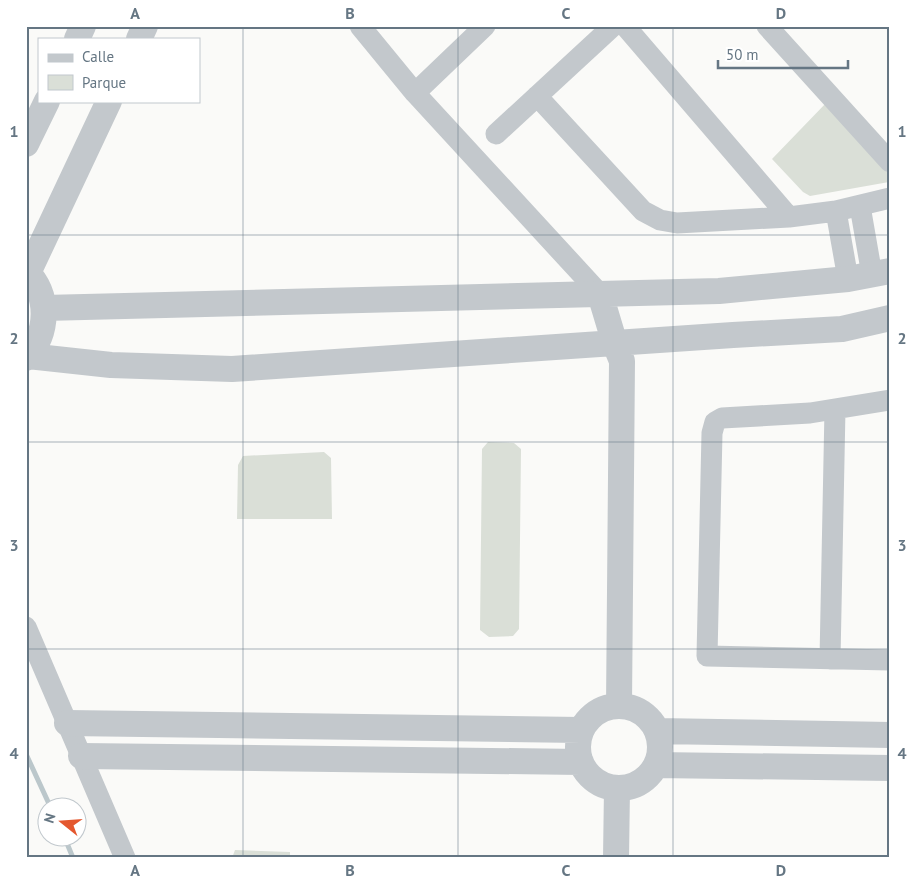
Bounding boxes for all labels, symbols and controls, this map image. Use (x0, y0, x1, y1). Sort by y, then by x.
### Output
text: A (130, 3, 140, 23)
text: B (345, 3, 355, 23)
text: C (562, 3, 571, 23)
text: D (776, 3, 786, 23)
legend (38, 38, 200, 102)
scale bar (718, 38, 848, 70)
text: 50 m (726, 45, 759, 64)
text: Calle (82, 47, 114, 66)
text: Parque (82, 73, 126, 92)
text: 1 (9, 121, 19, 141)
text: 1 (897, 121, 907, 141)
text: 2 (9, 328, 19, 348)
text: 2 (897, 328, 907, 348)
text: 3 (9, 535, 19, 555)
text: 3 (897, 535, 907, 555)
text: 4 (9, 743, 19, 763)
text: 4 (897, 743, 907, 763)
north arrow (38, 796, 88, 846)
text: N (40, 811, 60, 825)
text: A (130, 860, 140, 880)
text: B (345, 860, 355, 880)
text: C (562, 860, 571, 880)
text: D (776, 860, 786, 880)

